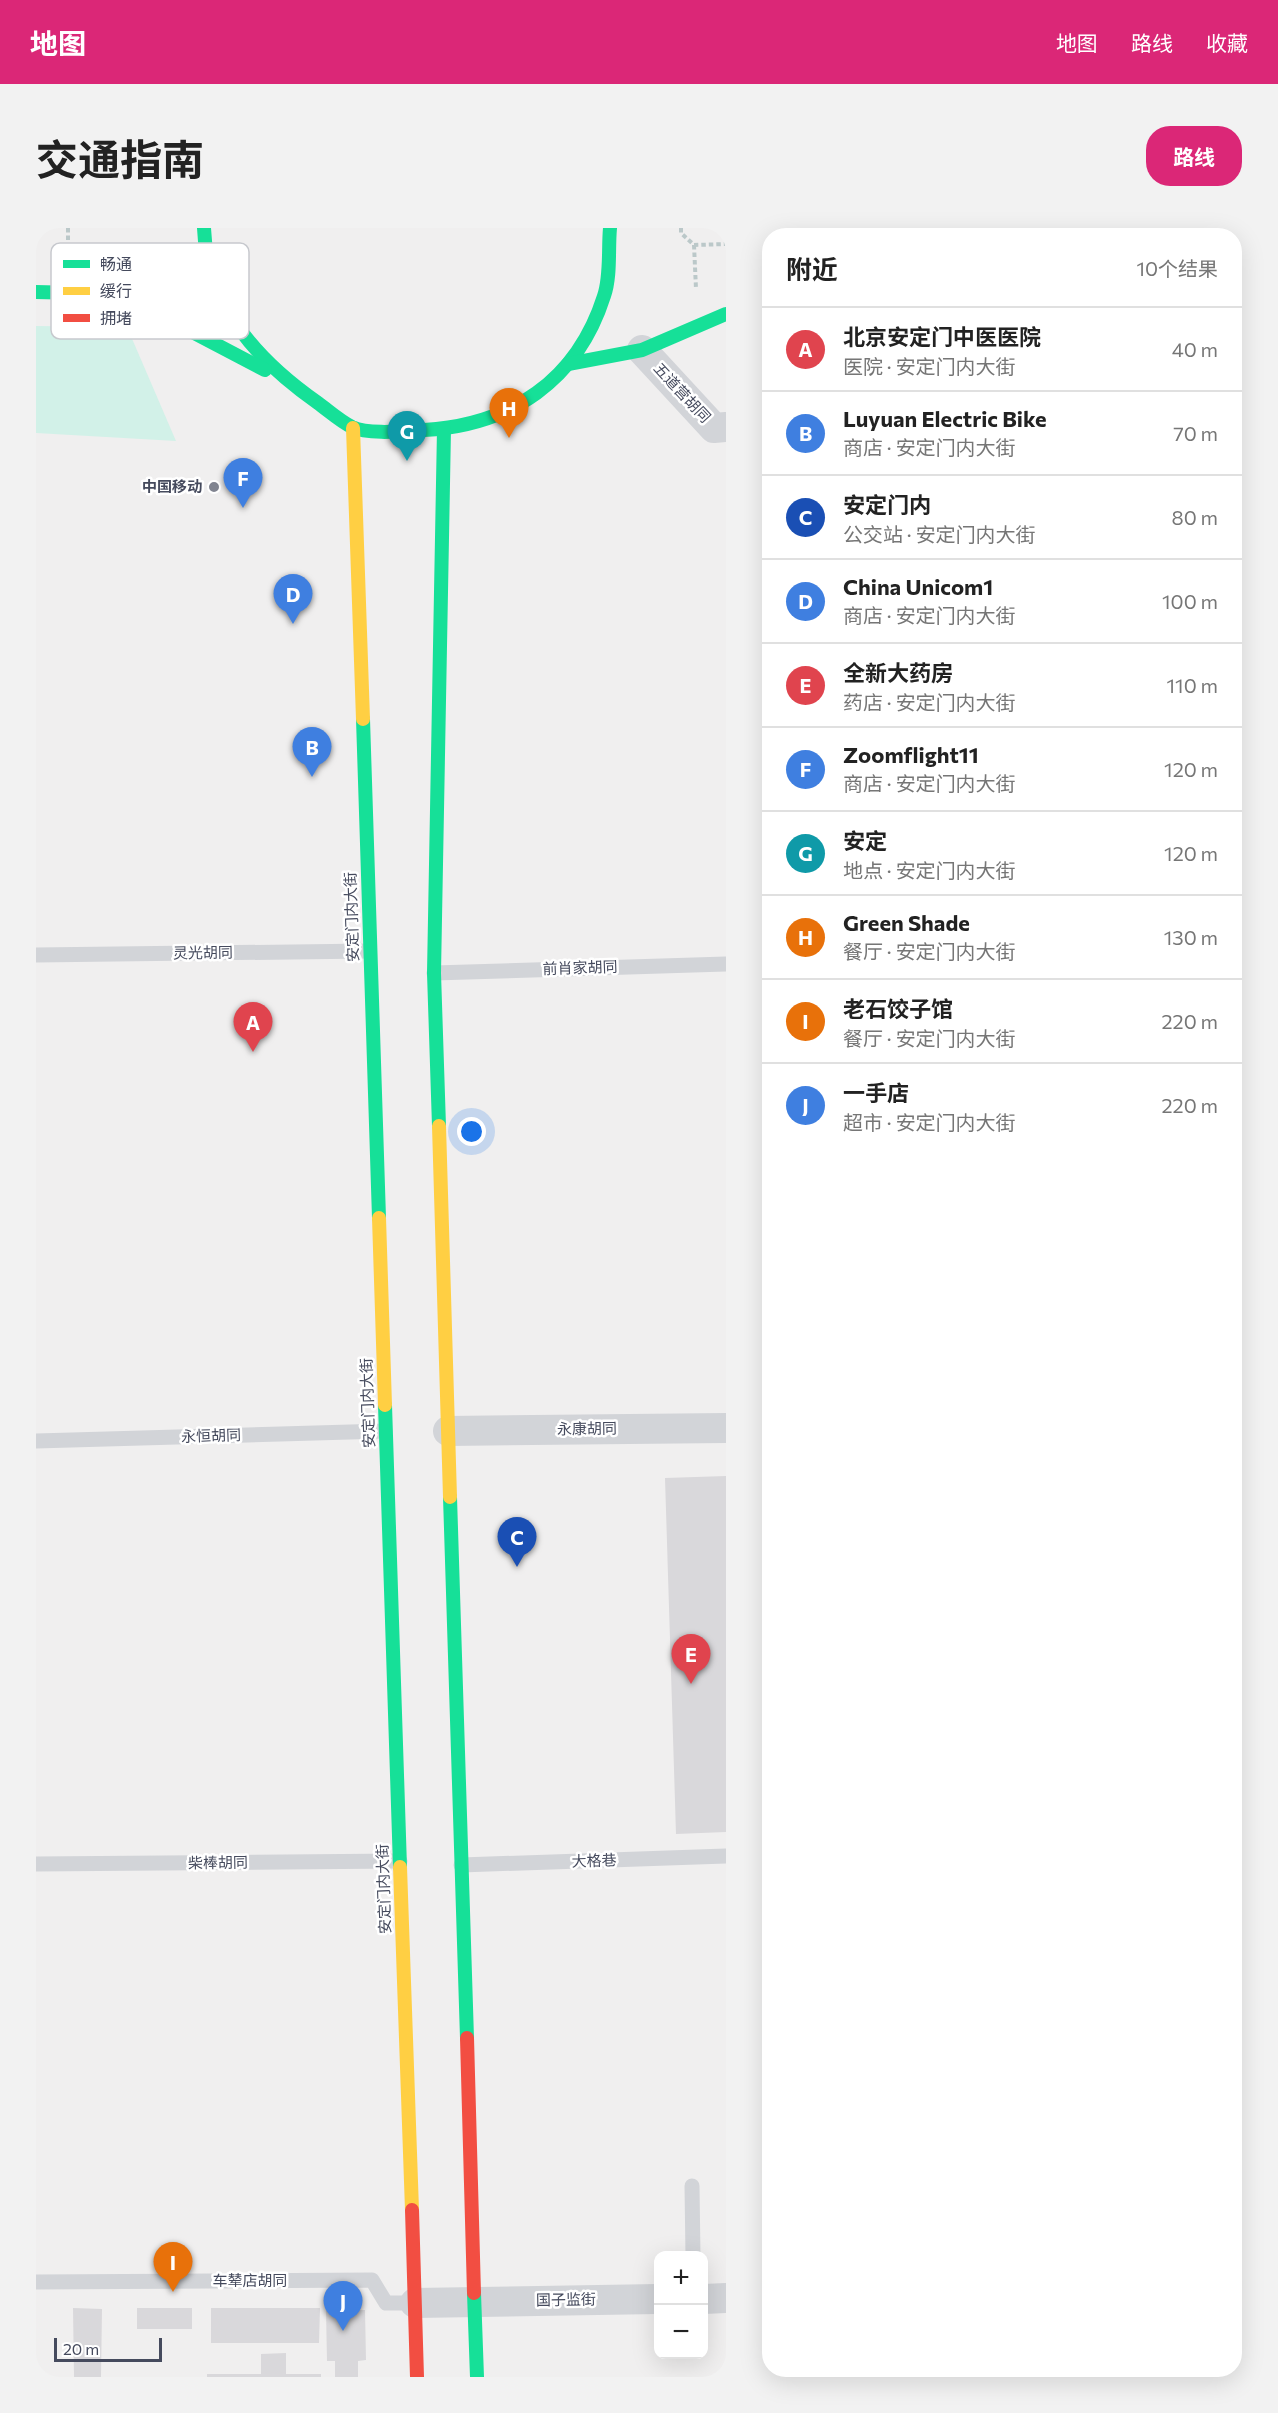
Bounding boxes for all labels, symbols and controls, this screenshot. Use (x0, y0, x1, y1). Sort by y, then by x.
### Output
text: 地图 (30, 26, 86, 60)
text: 地图 (1056, 30, 1098, 55)
text: 路线 (1131, 30, 1173, 55)
text: 收藏 (1206, 30, 1248, 55)
button: 路线 (1146, 126, 1242, 186)
text: 交通指南 (36, 132, 204, 184)
legend (51, 243, 249, 339)
text: 附近 (786, 253, 838, 284)
text: 畅通 (100, 254, 132, 273)
text: 10个结果 (1136, 256, 1218, 280)
text: 缓行 (100, 281, 132, 300)
text: 拥堵 (100, 308, 132, 327)
text: 北京安定门中医医院 (843, 323, 1041, 350)
text: A (798, 337, 813, 361)
text: 40 m (1172, 337, 1218, 361)
text: 医院 · 安定门内大街 (843, 354, 1015, 378)
street label: 五道营胡同 (651, 359, 715, 426)
pin: H (490, 388, 528, 438)
text: Luyuan Electric Bike (843, 405, 1047, 432)
pin: G (388, 412, 427, 461)
text: B (799, 421, 812, 445)
text: 70 m (1173, 421, 1218, 445)
text: 商店 · 安定门内大街 (843, 435, 1015, 459)
pin: F (224, 458, 262, 508)
place label: 中国移动 (142, 477, 202, 495)
marker: 中国移动 (207, 480, 221, 494)
text: 安定门内 (843, 491, 931, 518)
text: C (799, 505, 812, 529)
text: 80 m (1172, 505, 1218, 529)
text: 公交站 · 安定门内大街 (843, 522, 1035, 546)
text: China Unicom1 (843, 573, 993, 600)
pin: D (274, 574, 312, 624)
text: D (798, 589, 813, 613)
text: 100 m (1162, 589, 1218, 613)
text: 商店 · 安定门内大街 (843, 603, 1015, 627)
text: 全新大药房 (843, 659, 953, 686)
text: E (800, 673, 811, 697)
text: 110 m (1167, 673, 1218, 697)
text: 药店 · 安定门内大街 (843, 690, 1015, 714)
pin: B (292, 728, 332, 777)
text: Zoomflight11 (843, 741, 979, 768)
text: F (800, 757, 811, 781)
text: 120 m (1164, 757, 1218, 781)
text: 商店 · 安定门内大街 (843, 771, 1015, 795)
text: 安定 (843, 827, 887, 854)
text: G (798, 841, 813, 865)
text: 120 m (1164, 841, 1218, 865)
text: 地点 · 安定门内大街 (843, 858, 1015, 882)
street label: 安定门内大街 (340, 872, 362, 962)
text: Green Shade (843, 909, 970, 936)
text: H (798, 925, 813, 949)
text: 130 m (1164, 925, 1218, 949)
text: 餐厅 · 安定门内大街 (843, 939, 1015, 963)
street label: 灵光胡同 (173, 942, 233, 962)
street label: 前肖家胡同 (542, 957, 618, 977)
text: 老石饺子馆 (843, 995, 953, 1022)
pin: A (234, 1002, 272, 1052)
text: I (802, 1009, 809, 1033)
text: 220 m (1162, 1009, 1218, 1033)
text: 餐厅 · 安定门内大街 (843, 1026, 1015, 1050)
text: 一手店 (843, 1079, 909, 1106)
text: J (802, 1093, 809, 1117)
text: 220 m (1162, 1093, 1218, 1117)
text: 超市 · 安定门内大街 (843, 1110, 1015, 1134)
your location (457, 1117, 486, 1146)
street label: 安定门内大街 (356, 1358, 378, 1448)
street label: 永康胡同 (557, 1418, 617, 1438)
street label: 永恒胡同 (181, 1425, 241, 1445)
pin: C (498, 1518, 536, 1567)
pin: E (672, 1634, 710, 1684)
street label: 安定门内大街 (372, 1844, 394, 1934)
street label: 大格巷 (571, 1850, 617, 1870)
street label: 柴棒胡同 (188, 1852, 248, 1872)
pin: I (154, 2242, 192, 2292)
map controls (654, 2251, 708, 2359)
button: + (654, 2251, 708, 2305)
street label: 车辇店胡同 (212, 2271, 288, 2289)
pin: J (324, 2282, 362, 2331)
street label: 国子监街 (536, 2289, 596, 2309)
button: − (654, 2305, 708, 2359)
scale bar (54, 2335, 162, 2362)
text: 20 m (63, 2339, 99, 2358)

